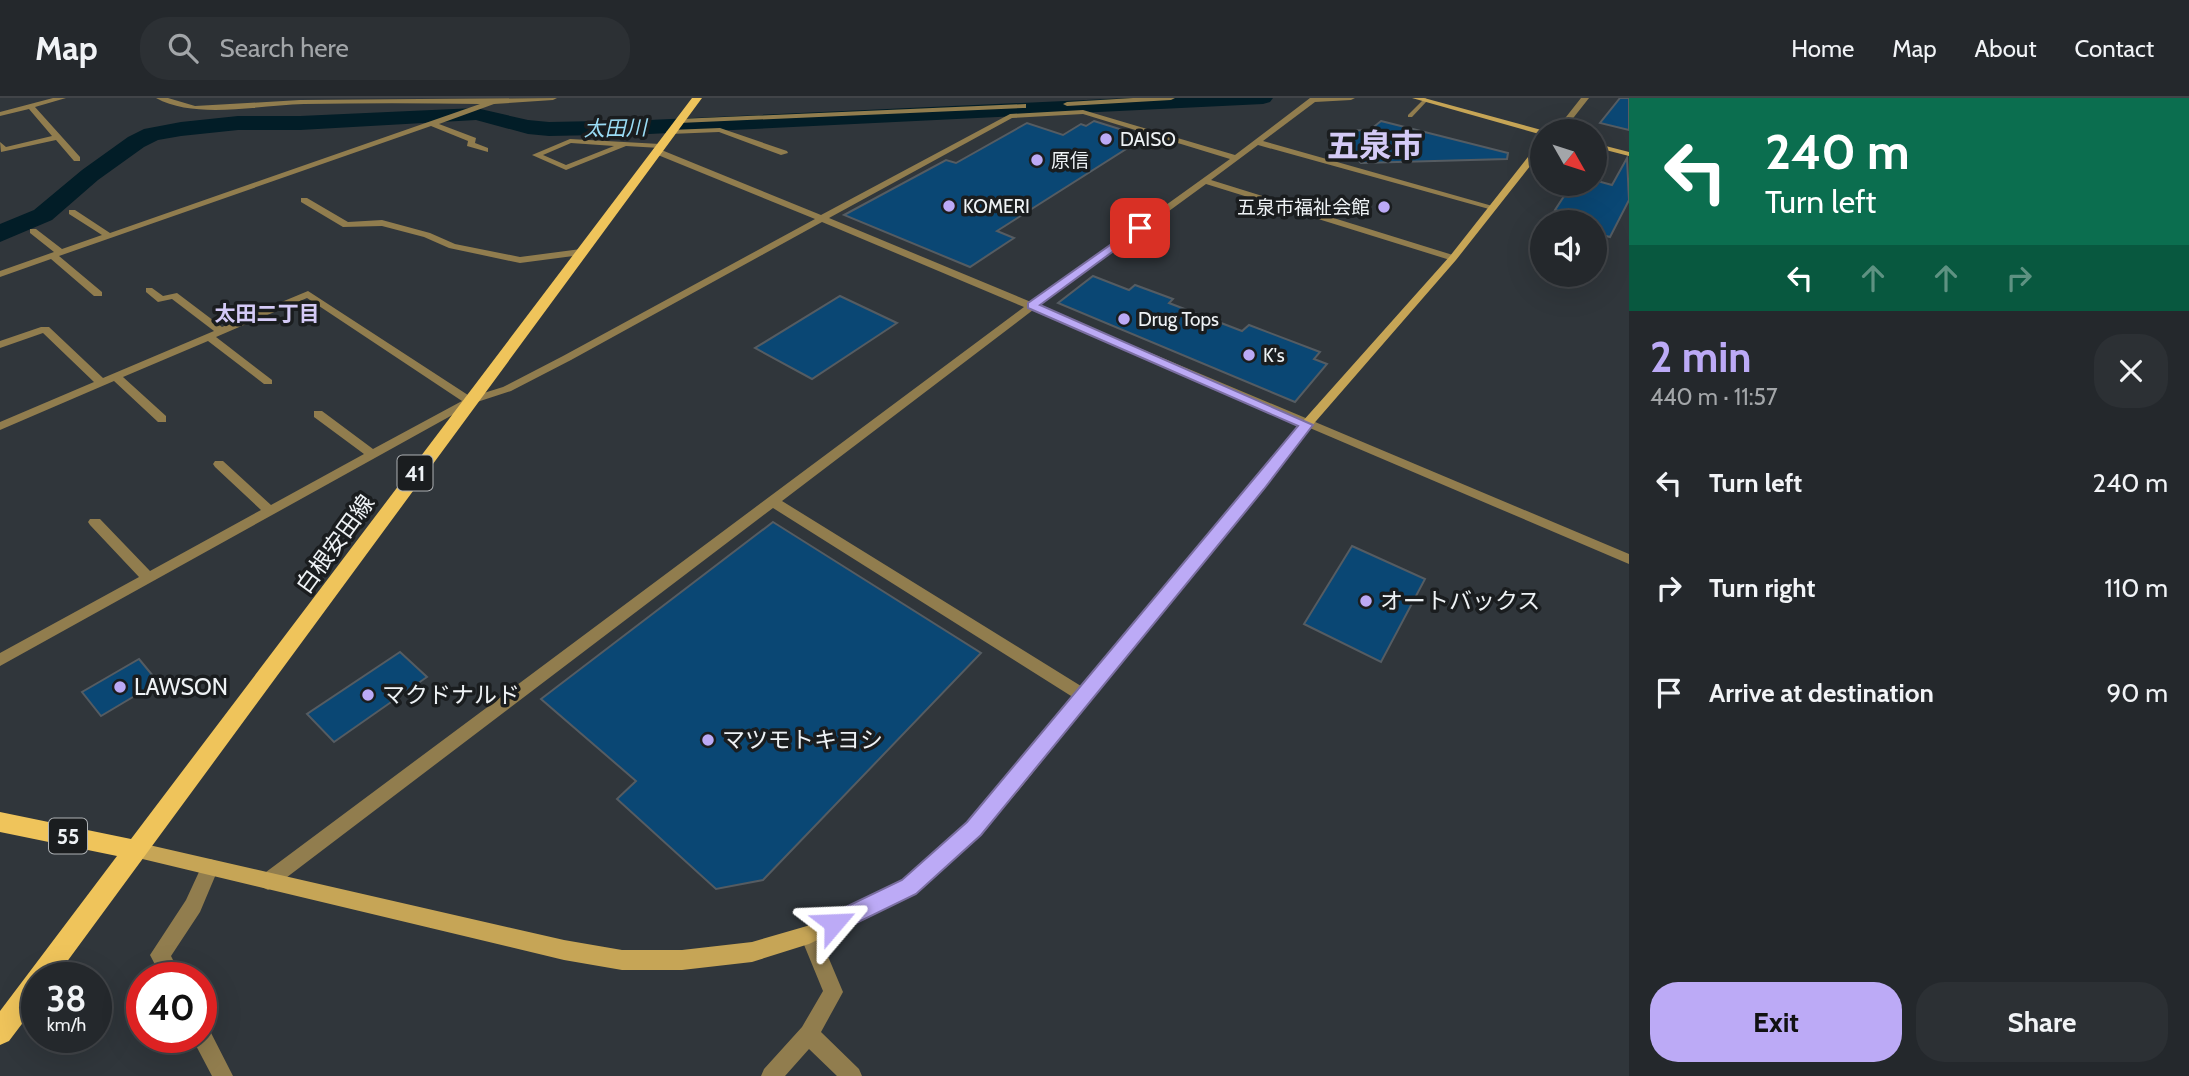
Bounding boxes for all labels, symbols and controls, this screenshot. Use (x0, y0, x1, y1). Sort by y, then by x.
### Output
search box (140, 17, 630, 80)
text: Map (35, 28, 98, 68)
icon: search (164, 29, 202, 67)
text: Search here (220, 32, 349, 64)
text: Home (1791, 34, 1854, 63)
text: Map (1892, 34, 1937, 63)
text: About (1975, 34, 2037, 63)
text: Contact (2075, 34, 2154, 63)
water label: 太田川 (583, 115, 649, 141)
north arrow (1530, 119, 1606, 196)
map controls (1530, 119, 1607, 287)
text: 240 m (1765, 122, 1910, 181)
district label: 五泉市 (1327, 126, 1423, 165)
icon: left (1650, 126, 1741, 217)
place label: DAISO (1120, 128, 1176, 151)
marker: DAISO (1098, 131, 1114, 147)
place label: 原信 (1051, 149, 1089, 172)
marker: 原信 (1029, 152, 1045, 168)
text: Turn left (1765, 182, 1876, 221)
place label: KOMERI (963, 195, 1030, 218)
place label: 五泉市福祉会館 (1237, 196, 1370, 219)
marker: KOMERI (941, 198, 957, 214)
pin (1110, 198, 1170, 258)
marker: 五泉市福祉会館 (1376, 199, 1392, 215)
icon: arrive (1121, 209, 1159, 247)
button: sound (1530, 210, 1607, 287)
icon: left (1781, 259, 1819, 297)
icon: ahead (1854, 259, 1892, 297)
icon: ahead (1927, 259, 1965, 297)
icon: right (2000, 259, 2038, 297)
district label: 太田二丁目 (215, 301, 320, 326)
place label: Drug Tops (1138, 308, 1219, 331)
marker: Drug Tops (1116, 311, 1132, 327)
text: 2 min (1650, 331, 1751, 383)
button: close (2094, 334, 2168, 408)
place label: K's (1263, 344, 1285, 367)
marker: K's (1241, 347, 1257, 363)
text: 440 m · 11:57 (1650, 383, 1778, 411)
road number: 41 (398, 456, 432, 490)
icon: left (1650, 464, 1688, 502)
text: Turn left (1709, 467, 1802, 499)
text: 240 m (2093, 467, 2168, 499)
street label: 白根安田線 (290, 489, 380, 599)
icon: right (1650, 569, 1688, 607)
text: Turn right (1709, 572, 1815, 604)
text: 110 m (2104, 572, 2168, 604)
place label: オートバックス (1380, 587, 1540, 615)
marker: オートバックス (1358, 593, 1374, 609)
place label: LAWSON (134, 673, 228, 701)
icon: arrive (1650, 674, 1688, 712)
text: Arrive at destination (1709, 677, 1934, 709)
text: 90 m (2106, 677, 2168, 709)
marker: LAWSON (112, 679, 128, 695)
place label: マクドナルド (382, 681, 520, 709)
marker: マクドナルド (360, 687, 376, 703)
place label: マツモトキヨシ (722, 726, 883, 754)
marker: マツモトキヨシ (700, 732, 716, 748)
road number: 55 (49, 818, 87, 854)
position arrow (797, 886, 871, 960)
speed limit sign: 40 (126, 962, 217, 1053)
text: 38 (46, 977, 87, 1020)
button: Exit (1650, 982, 1902, 1062)
button: Share (1916, 982, 2168, 1062)
text: km/h (47, 1014, 86, 1036)

